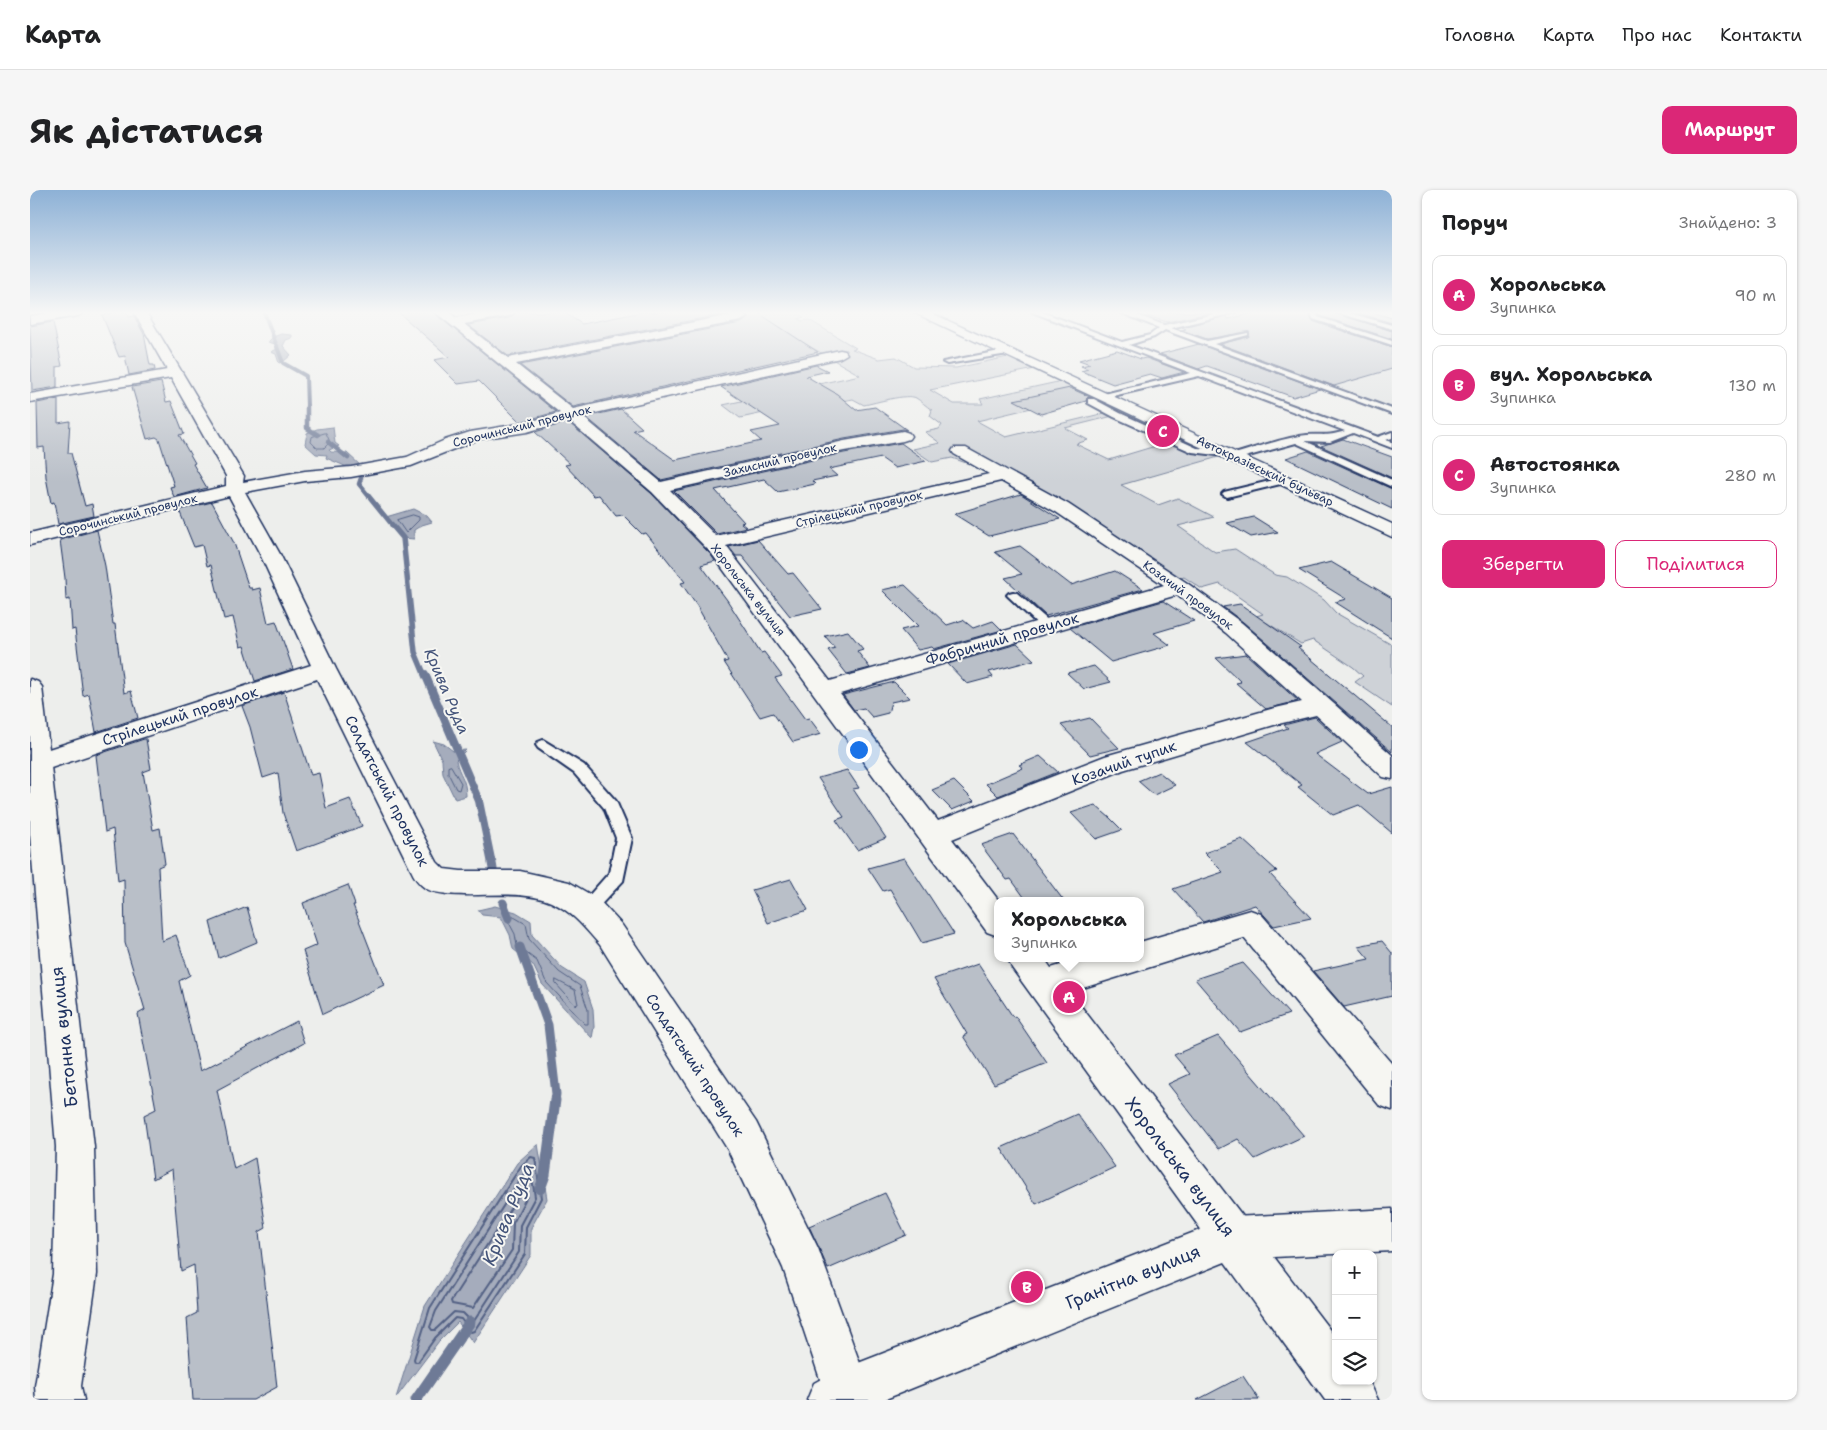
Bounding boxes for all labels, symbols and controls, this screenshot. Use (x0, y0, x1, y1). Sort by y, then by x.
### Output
text: Карта (25, 19, 101, 51)
text: Головна (1444, 23, 1515, 47)
text: Карта (1543, 23, 1594, 47)
text: Про нас (1622, 23, 1692, 47)
text: Контакти (1720, 23, 1802, 47)
button: Маршрут (1662, 106, 1797, 154)
text: Як дістатися (30, 107, 264, 154)
text: Поруч (1442, 209, 1508, 237)
text: Знайдено: 3 (1679, 212, 1777, 233)
text: Хорольська (1490, 272, 1606, 297)
text: A (1453, 285, 1465, 306)
text: 90 m (1735, 285, 1776, 306)
text: Зупинка (1490, 297, 1556, 318)
text: вул. Хорольська (1490, 362, 1652, 387)
text: B (1454, 375, 1464, 396)
text: 130 m (1729, 375, 1776, 396)
text: Зупинка (1490, 387, 1556, 408)
street label: Сорочинський провулок (451, 401, 593, 451)
pin: C (1147, 412, 1179, 450)
street label: Автокразівський бульвар (1194, 432, 1336, 510)
street label: Захисний провулок (722, 439, 839, 481)
text: Автостоянка (1490, 452, 1620, 477)
text: C (1454, 465, 1464, 486)
text: 280 m (1724, 465, 1776, 486)
text: Зупинка (1490, 477, 1556, 498)
street label: Стрілецький провулок (794, 486, 925, 531)
street label: Сорочинський провулок (57, 490, 199, 540)
button: Зберегти (1442, 540, 1605, 588)
button: Поділитися (1615, 540, 1777, 588)
street label: Хорольська вулиця (707, 541, 789, 639)
street label: Козачий провулок (1140, 557, 1237, 634)
street label: Фабричний провулок (923, 608, 1081, 670)
water label: Крива Руда (419, 645, 475, 737)
street label: Стрілецький провулок (100, 681, 260, 751)
street label: Солдатський провулок (340, 712, 434, 870)
street label: Козачий тупик (1069, 736, 1179, 790)
your location (846, 737, 872, 763)
popup (994, 897, 1144, 962)
text: Хорольська (1011, 907, 1127, 932)
text: Зупинка (1011, 932, 1077, 953)
street label: Бетонна вулиця (45, 965, 83, 1109)
pin: A (1053, 978, 1085, 1016)
street label: Солдатський провулок (641, 990, 749, 1141)
street label: Хорольська вулиця (1120, 1092, 1240, 1242)
water label: Крива Руда (476, 1159, 540, 1269)
street label: Гранітна вулиця (1062, 1239, 1204, 1315)
map controls (1332, 1250, 1377, 1385)
button: + (1332, 1250, 1377, 1295)
pin: B (1011, 1268, 1043, 1306)
button: − (1332, 1295, 1377, 1340)
button: layers (1332, 1340, 1377, 1385)

